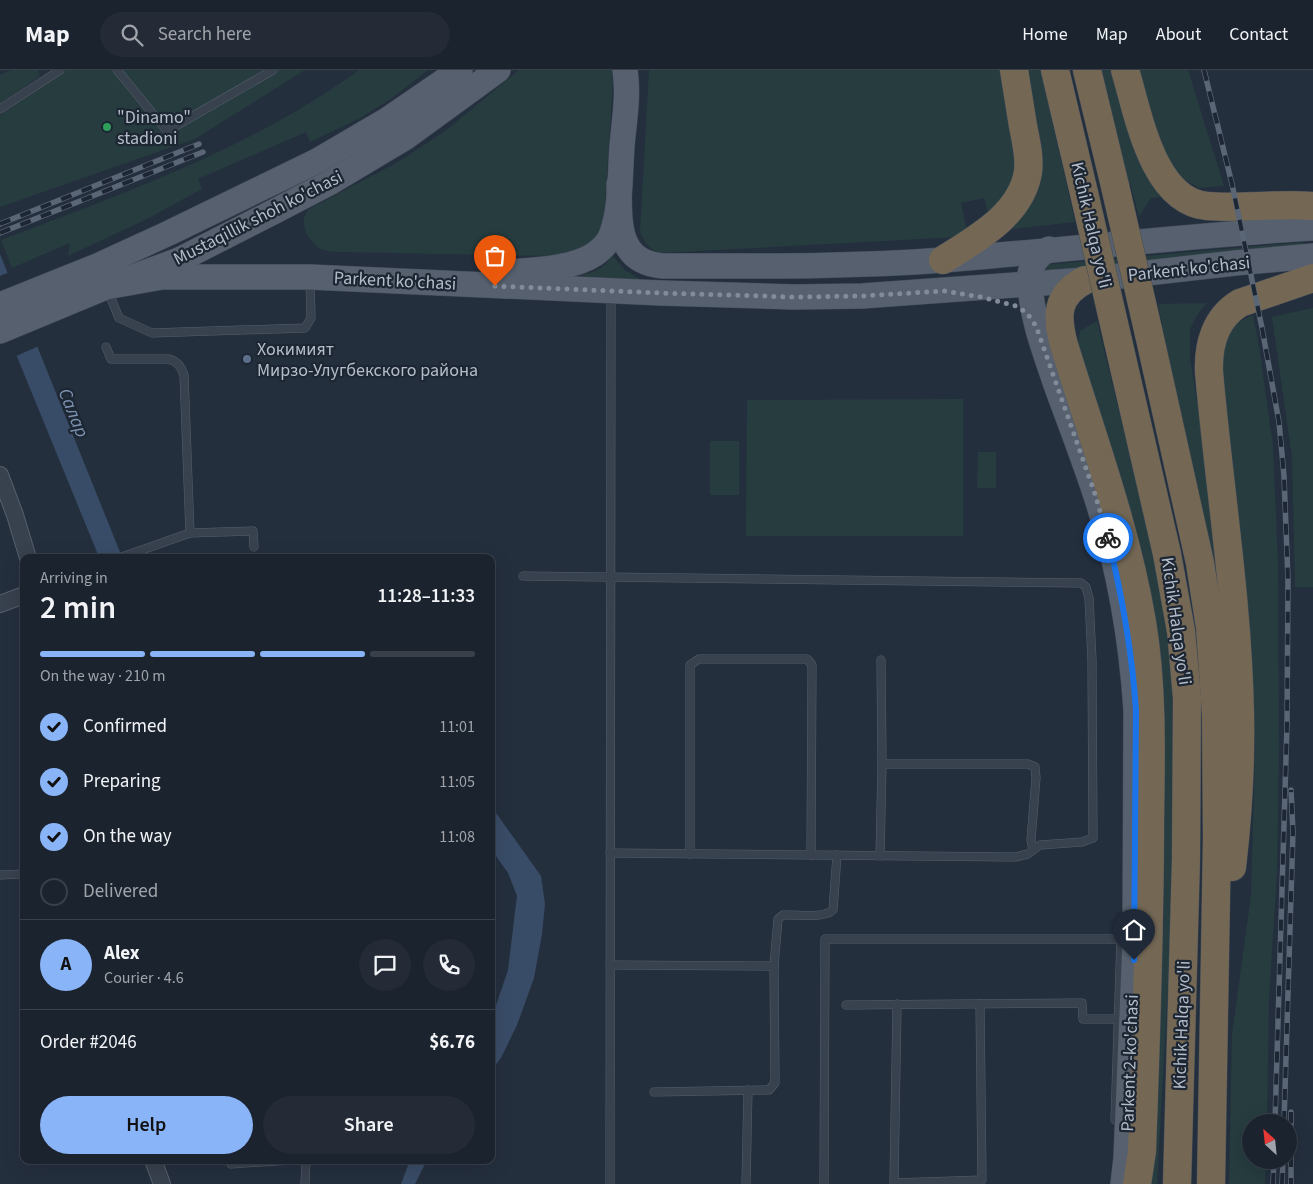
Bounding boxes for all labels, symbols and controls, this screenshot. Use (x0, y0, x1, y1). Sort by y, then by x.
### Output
search box (100, 12, 450, 57)
text: Map (25, 17, 70, 52)
icon: search (118, 21, 146, 49)
text: Search here (158, 21, 251, 48)
text: Home (1022, 22, 1068, 47)
text: Map (1096, 22, 1128, 47)
text: About (1156, 22, 1201, 47)
text: Contact (1229, 22, 1288, 47)
place label: "Dinamo" stadioni (117, 105, 191, 151)
marker: "Dinamo" stadioni (101, 121, 113, 133)
street label: Kichik Halqa yo'li (1064, 159, 1118, 291)
street label: Mustaqillik shoh ko'chasi (169, 164, 347, 272)
pin (474, 235, 516, 286)
icon: bag (481, 242, 509, 270)
street label: Parkent ko'chasi (1127, 250, 1251, 288)
street label: Parkent ko'chasi (333, 265, 457, 297)
place label: Хокимият Мирзо-Улугбекского района (257, 337, 478, 383)
marker: Хокимият Мирзо-Улугбекского района (241, 353, 253, 365)
water label: Салар (51, 384, 95, 442)
courier (1083, 513, 1133, 563)
icon: bike (1094, 524, 1122, 552)
street label: Kichik Halqa yo'li (1155, 555, 1197, 687)
text: Arriving in (40, 567, 108, 589)
text: 11:28–11:33 (377, 583, 475, 610)
text: 2 min (40, 585, 116, 631)
text: On the way · 210 m (40, 665, 165, 687)
icon: check (40, 713, 68, 741)
text: Confirmed (83, 713, 167, 740)
text: 11:01 (439, 716, 475, 738)
icon: check (40, 768, 68, 796)
text: Preparing (83, 768, 161, 795)
text: 11:05 (439, 771, 475, 793)
icon: check (40, 823, 68, 851)
text: On the way (83, 823, 172, 850)
text: 11:08 (439, 826, 475, 848)
text: Delivered (83, 878, 158, 905)
pin (1113, 909, 1155, 960)
icon: home (1120, 916, 1148, 944)
button: chat (359, 939, 411, 991)
button: phone (423, 939, 475, 991)
text: Alex (104, 940, 140, 967)
text: A (61, 951, 71, 978)
street label: Kichik Halqa yo'li (1167, 960, 1197, 1090)
text: Courier · 4.6 (104, 967, 184, 989)
street label: Parkent 2-ko'chasi (1115, 994, 1145, 1132)
text: Order #2046 (40, 1029, 137, 1056)
text: $6.76 (429, 1029, 475, 1056)
button: Help (40, 1096, 253, 1154)
button: Share (263, 1096, 475, 1154)
north arrow (1242, 1114, 1298, 1169)
map controls (1242, 1114, 1297, 1169)

